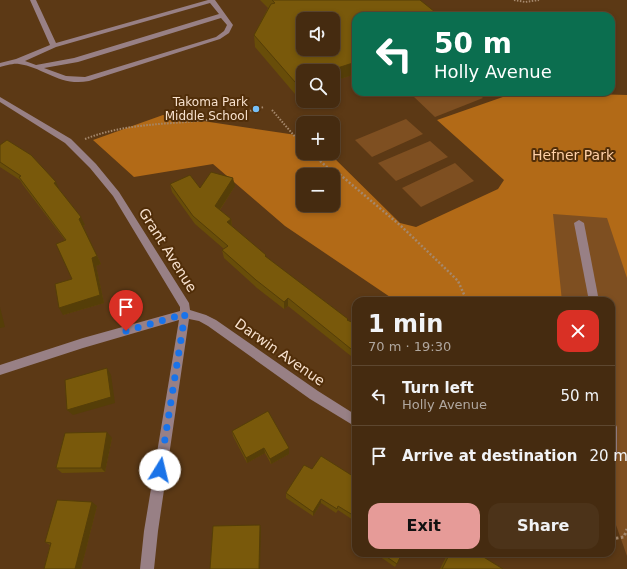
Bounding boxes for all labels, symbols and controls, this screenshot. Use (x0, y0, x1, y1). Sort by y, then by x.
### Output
map controls (296, 12, 340, 212)
button: sound (296, 12, 340, 56)
text: 50 m (434, 27, 512, 60)
icon: left (368, 28, 420, 80)
text: Holly Avenue (434, 61, 552, 82)
button: search (296, 64, 340, 108)
place label: Takoma Park Middle School (165, 95, 248, 123)
marker: Takoma Park Middle School (251, 104, 261, 114)
button: + (296, 116, 340, 160)
park label: Hefner Park (532, 147, 615, 163)
button: − (296, 168, 340, 212)
street label: Grant Avenue (136, 205, 200, 295)
pin (109, 290, 143, 331)
icon: arrive (115, 296, 137, 318)
text: 1 min (368, 310, 443, 338)
button: close (557, 310, 599, 352)
street label: Darwin Avenue (232, 315, 328, 389)
text: 70 m · 19:30 (368, 339, 451, 354)
text: Turn left (402, 379, 474, 397)
icon: left (368, 385, 390, 407)
text: 50 m (561, 387, 599, 405)
text: Holly Avenue (402, 397, 487, 412)
icon: arrive (368, 445, 390, 467)
text: Arrive at destination (402, 447, 577, 465)
text: 20 m (589, 447, 627, 465)
position arrow (139, 449, 181, 491)
button: Exit (368, 503, 480, 549)
button: Share (488, 503, 599, 549)

